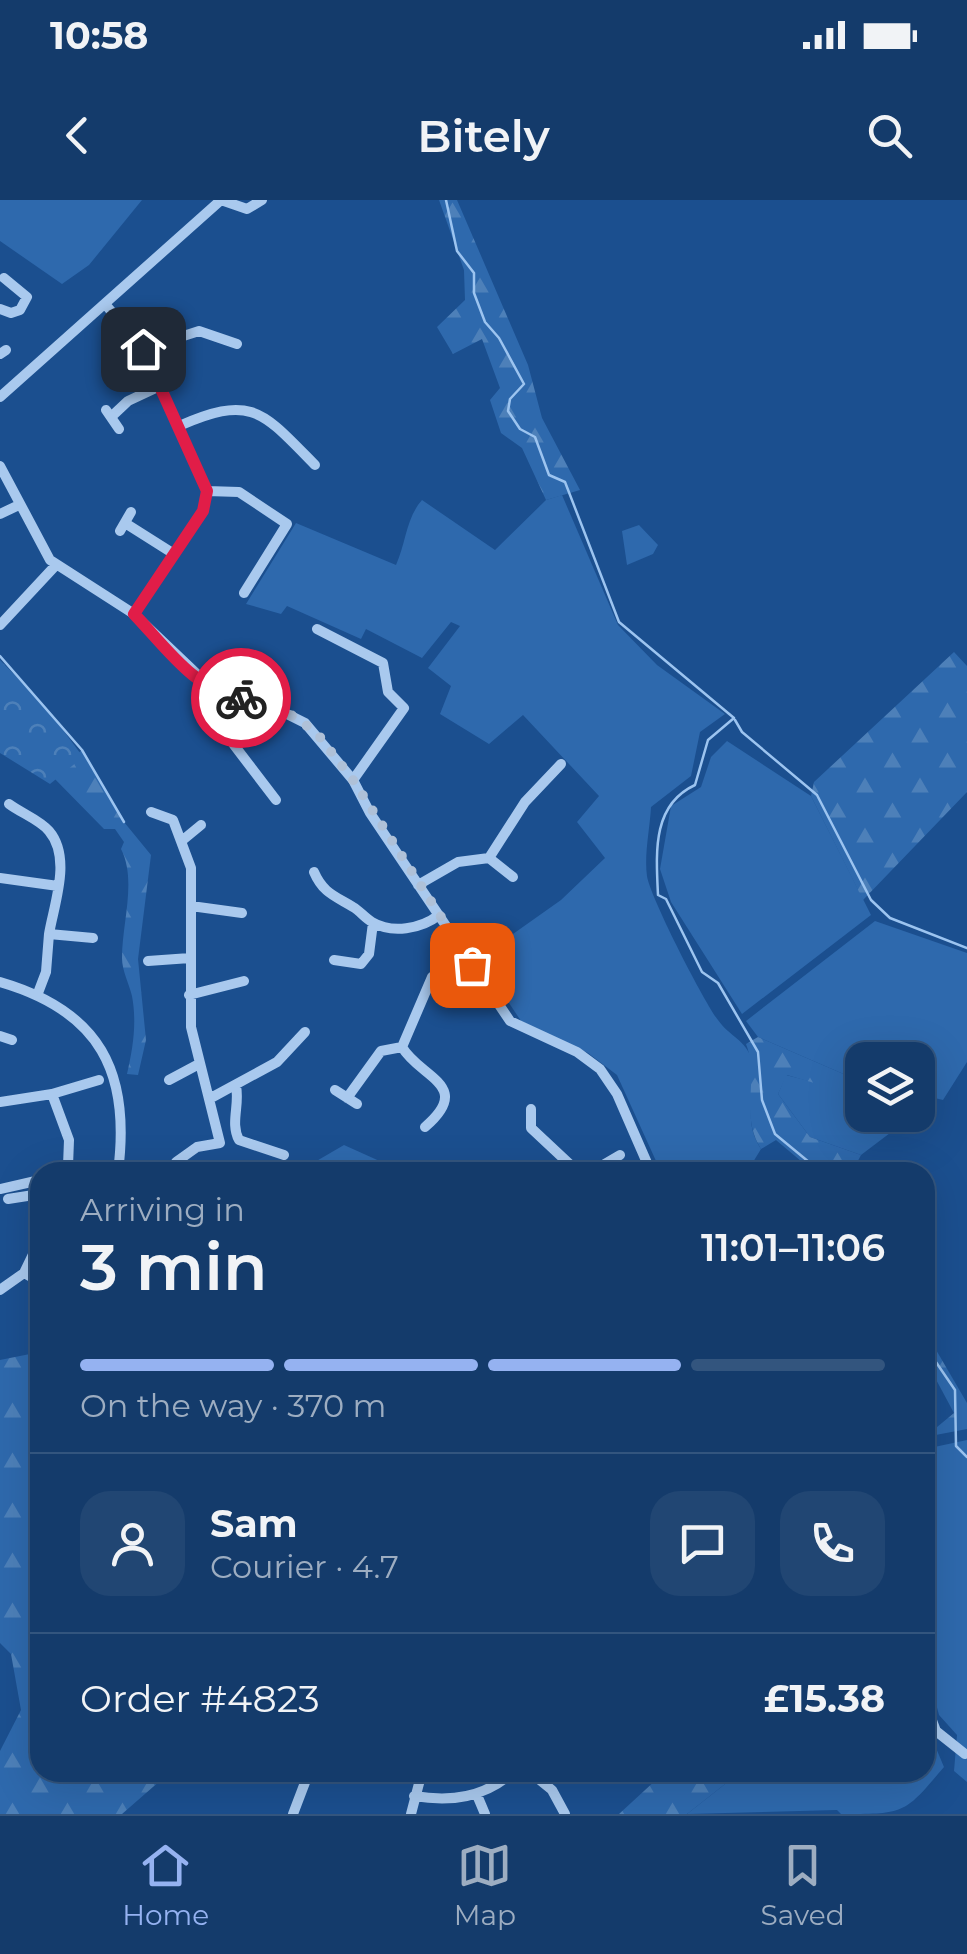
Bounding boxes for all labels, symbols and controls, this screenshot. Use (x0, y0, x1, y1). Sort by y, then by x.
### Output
text: 10:58 (50, 12, 148, 59)
icon: back (50, 108, 105, 163)
text: Bitely (417, 108, 550, 163)
icon: search (862, 108, 917, 163)
pin (101, 307, 186, 392)
icon: home (116, 322, 171, 377)
courier (191, 648, 291, 748)
icon: bike (214, 671, 269, 726)
pin (430, 923, 515, 1008)
icon: bag (445, 938, 500, 993)
map controls (845, 1042, 935, 1132)
button: layers (845, 1042, 935, 1132)
text: Arriving in (80, 1190, 245, 1229)
text: 11:01–11:06 (701, 1224, 885, 1271)
text: 3 min (80, 1227, 268, 1306)
text: On the way · 370 m (80, 1386, 387, 1425)
button: person (80, 1491, 185, 1596)
button: chat (650, 1491, 755, 1596)
button: phone (780, 1491, 885, 1596)
text: Sam (210, 1500, 298, 1547)
text: Courier · 4.7 (210, 1547, 399, 1586)
text: Order #4823 (80, 1675, 320, 1722)
text: £15.38 (764, 1675, 885, 1722)
tab: Home (122, 1838, 209, 1932)
tab: Map (454, 1838, 516, 1932)
tab: Saved (761, 1838, 845, 1932)

